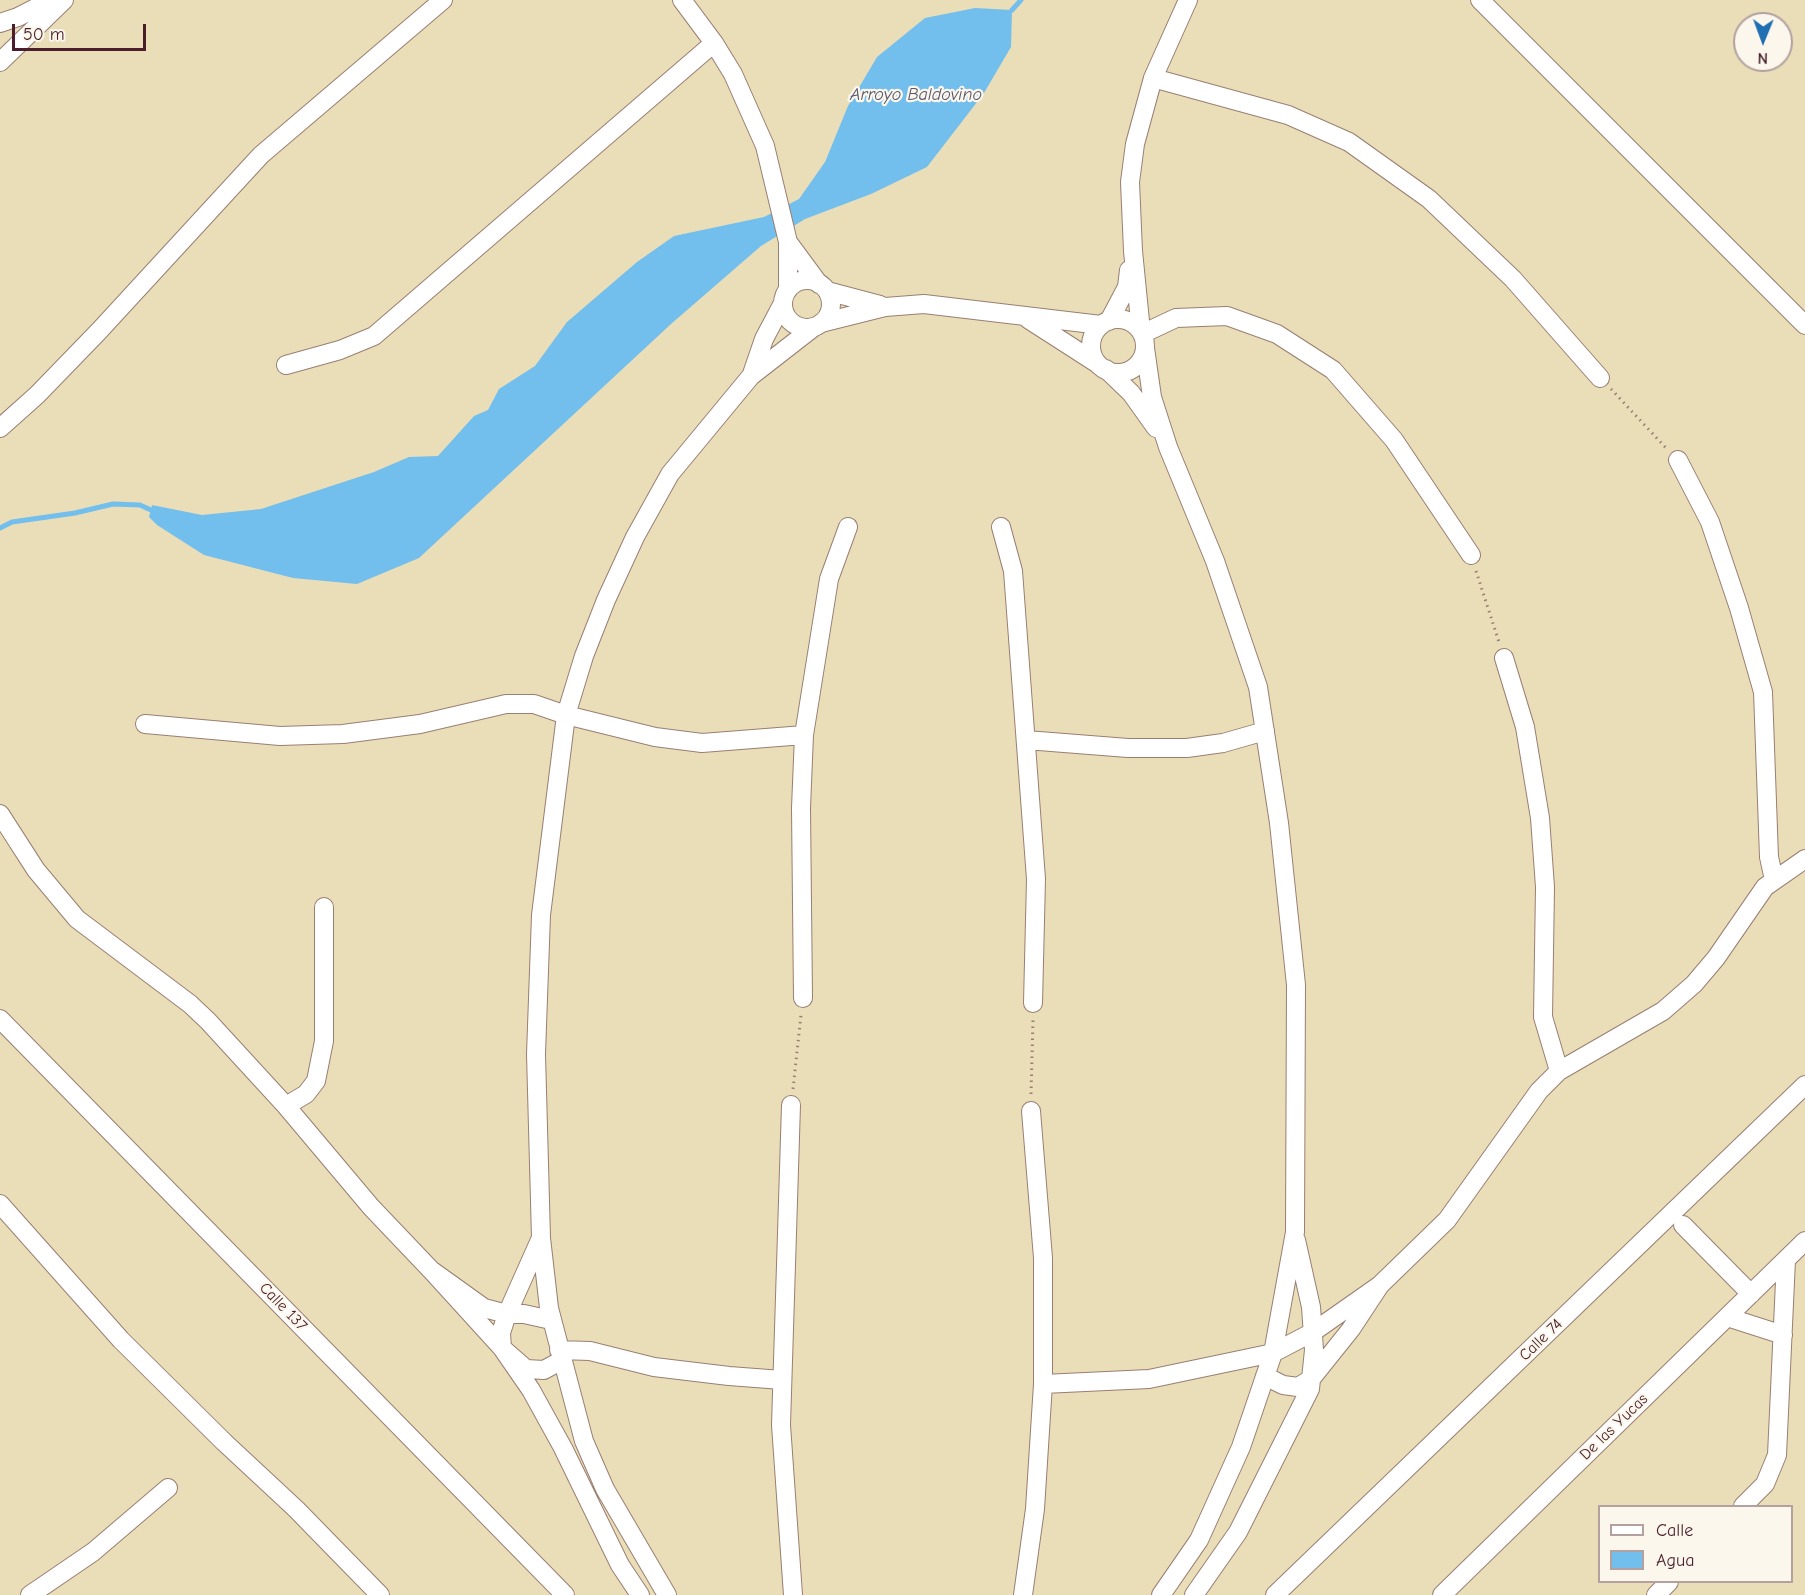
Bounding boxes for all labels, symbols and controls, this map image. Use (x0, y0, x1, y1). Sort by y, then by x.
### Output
scale bar (15, 12, 148, 50)
north arrow (1733, 12, 1793, 72)
text: 50 m (23, 24, 65, 45)
text: N (1757, 49, 1768, 67)
water label: Arroyo Baldovino (850, 84, 982, 106)
street label: Calle 137 (255, 1279, 311, 1335)
street label: Calle 74 (1515, 1315, 1567, 1365)
street label: De las Yucas (1576, 1390, 1652, 1464)
legend (1598, 1505, 1793, 1583)
text: Calle (1656, 1520, 1693, 1541)
text: Agua (1656, 1550, 1694, 1571)

